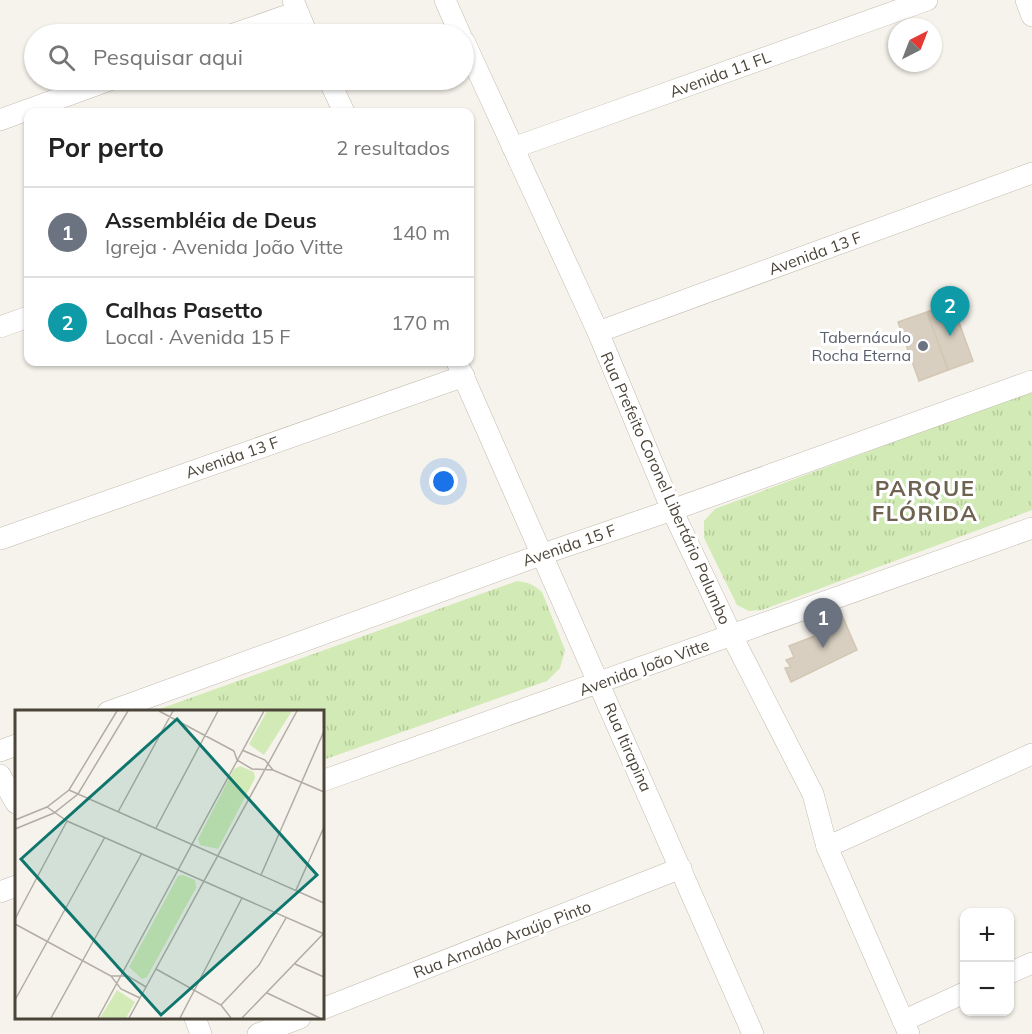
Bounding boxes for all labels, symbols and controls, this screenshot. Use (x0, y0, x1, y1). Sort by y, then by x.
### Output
north arrow (888, 18, 942, 72)
search box (24, 24, 474, 90)
icon: search (45, 41, 78, 74)
text: Pesquisar aqui (93, 43, 243, 71)
street label: Avenida 11 FL (667, 46, 774, 102)
text: Por perto (48, 131, 164, 164)
text: 2 resultados (336, 135, 450, 160)
text: Assembléia de Deus (105, 206, 317, 234)
text: 1 (62, 220, 74, 245)
text: 140 m (391, 220, 450, 245)
street label: Avenida 13 F (766, 227, 864, 279)
text: Igreja · Avenida João Vitte (105, 234, 343, 259)
pin: 2 (930, 286, 970, 336)
text: Calhas Pasetto (105, 296, 263, 324)
text: 2 (62, 310, 74, 335)
text: 170 m (391, 310, 450, 335)
text: Local · Avenida 15 F (105, 324, 291, 349)
place label: Tabernáculo Rocha Eterna (812, 327, 911, 365)
marker: Tabernáculo Rocha Eterna (916, 339, 930, 353)
street label: Rua Prefeito Coronel Libertário Palumbo (597, 349, 735, 627)
street label: Avenida 13 F (183, 432, 281, 482)
your location (429, 467, 458, 496)
district label: PARQUE FLÓRIDA (872, 474, 978, 527)
street label: Avenida 15 F (520, 520, 618, 570)
pin: 1 (804, 598, 842, 648)
street label: Avenida João Vitte (576, 634, 712, 700)
street label: Rua Itirapina (599, 699, 657, 795)
inset map (15, 710, 324, 1019)
street label: Rua Arnaldo Araújo Pinto (410, 896, 594, 982)
map controls (960, 908, 1014, 1016)
button: + (960, 908, 1014, 962)
button: − (960, 962, 1014, 1016)

